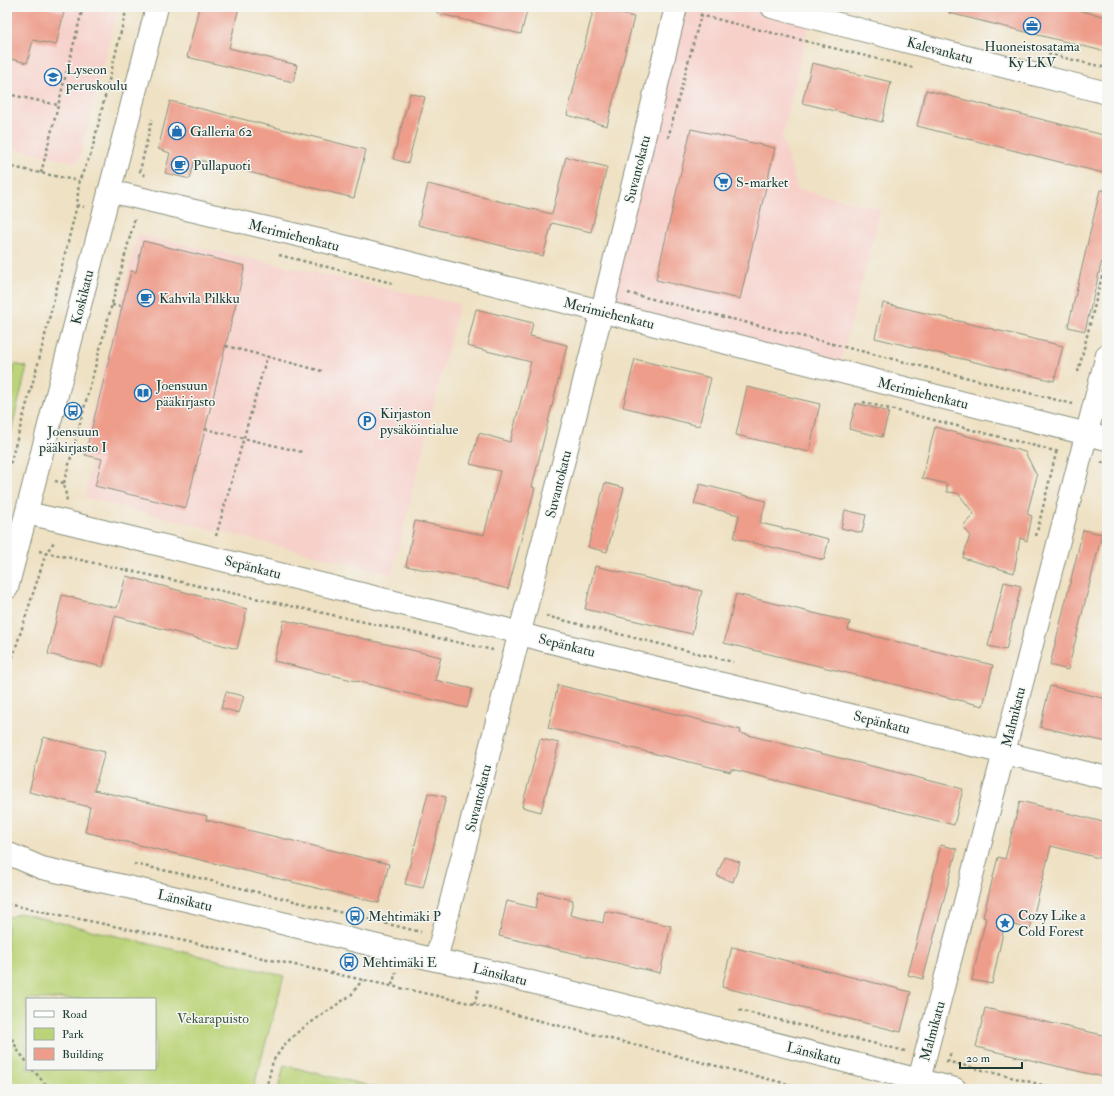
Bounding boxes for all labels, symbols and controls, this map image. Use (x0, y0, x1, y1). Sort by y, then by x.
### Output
office icon: Huoneistosatama Ky LKV (1022, 16, 1042, 36)
street label: Kalevankatu (905, 33, 975, 67)
place label: Huoneistosatama Ky LKV (984, 38, 1080, 72)
place label: Lyseon peruskoulu (65, 61, 127, 95)
school or university icon: Lyseon peruskoulu (43, 67, 63, 87)
shop icon: Galleria 62 (167, 121, 187, 141)
place label: Galleria 62 (190, 123, 252, 140)
street label: Suvantokatu (621, 134, 654, 205)
cafe icon: Pullapuoti (170, 155, 190, 175)
place label: Pullapuoti (193, 157, 251, 175)
supermarket icon: S-market (713, 172, 733, 192)
place label: S-market (736, 174, 789, 191)
street label: Merimiehenkatu (247, 216, 341, 255)
street label: Koskikatu (68, 268, 97, 326)
cafe icon: Kahvila Pilkku (136, 288, 156, 308)
place label: Kahvila Pilkku (159, 290, 240, 307)
street label: Merimiehenkatu (562, 294, 656, 333)
street label: Merimiehenkatu (876, 374, 970, 413)
place label: Joensuun pääkirjasto (155, 377, 216, 411)
library icon: Joensuun pääkirjasto (133, 383, 153, 403)
bus stop icon: Joensuun pääkirjasto I (63, 401, 83, 421)
place label: Kirjaston pysäköintialue (379, 405, 459, 439)
parking icon: Kirjaston pysäköintialue (357, 411, 377, 431)
place label: Joensuun pääkirjasto I (38, 423, 107, 457)
street label: Suvantokatu (542, 449, 575, 520)
street label: Sepänkatu (223, 552, 283, 584)
street label: Sepänkatu (537, 630, 597, 662)
street label: Malmikatu (998, 685, 1029, 749)
street label: Sepänkatu (852, 707, 912, 739)
street label: Suvantokatu (462, 763, 495, 834)
street label: Länsikatu (156, 886, 214, 915)
bus stop icon: Mehtimäki P (345, 906, 365, 926)
place label: Cozy Like a Cold Forest (1018, 907, 1086, 940)
place label: Mehtimäki P (368, 908, 441, 925)
place icon: Cozy Like a Cold Forest (995, 913, 1015, 933)
bus stop icon: Mehtimäki E (339, 952, 359, 972)
place label: Mehtimäki E (362, 954, 437, 971)
street label: Länsikatu (471, 959, 529, 989)
legend (26, 998, 156, 1070)
street label: Malmikatu (916, 999, 949, 1063)
text: Road (62, 1007, 87, 1022)
park label: Vekarapuisto (177, 1010, 249, 1028)
text: Park (62, 1027, 84, 1042)
street label: Länsikatu (785, 1038, 843, 1068)
scale bar (960, 1044, 1022, 1070)
text: Building (62, 1047, 105, 1062)
text: 20 m (966, 1051, 991, 1066)

